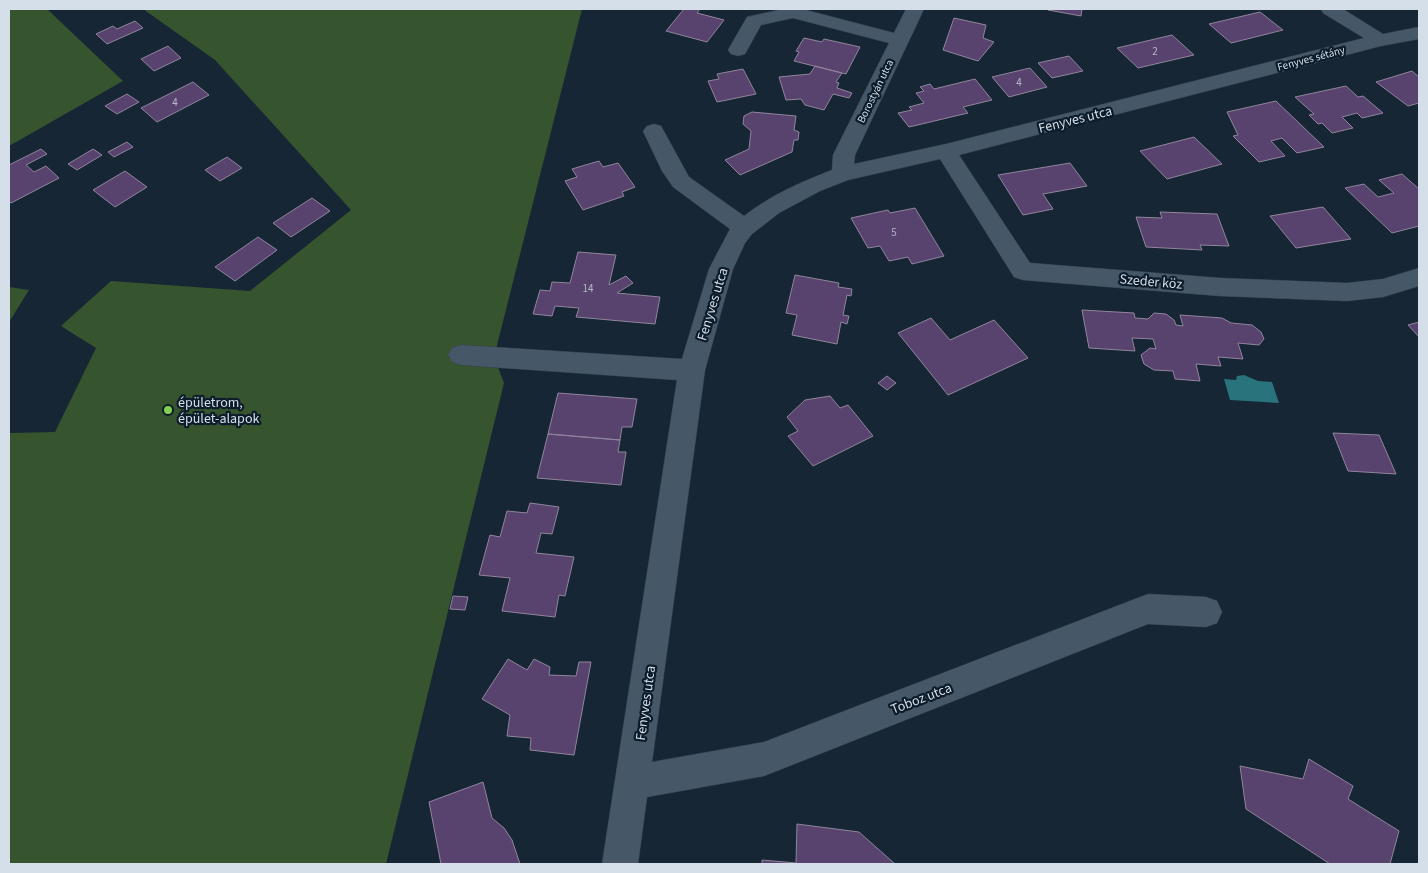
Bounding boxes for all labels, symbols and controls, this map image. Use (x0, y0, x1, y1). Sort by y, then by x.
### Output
street label: Fenyves sétány (1276, 42, 1347, 75)
house number: 2 (1152, 44, 1158, 59)
street label: Borostyán utca (854, 57, 897, 125)
house number: 4 (1016, 75, 1022, 90)
house number: 4 (172, 95, 178, 110)
street label: Fenyves utca (1036, 101, 1114, 139)
house number: 5 (891, 225, 897, 240)
street label: Fenyves utca (692, 265, 734, 343)
street label: Szeder köz (1119, 269, 1183, 295)
house number: 14 (583, 281, 594, 296)
place label: épületrom, épület-alapok (178, 393, 259, 429)
marker: épületrom, épület-alapok (162, 404, 174, 416)
street label: Fenyves utca (631, 664, 661, 742)
street label: Toboz utca (888, 678, 955, 720)

